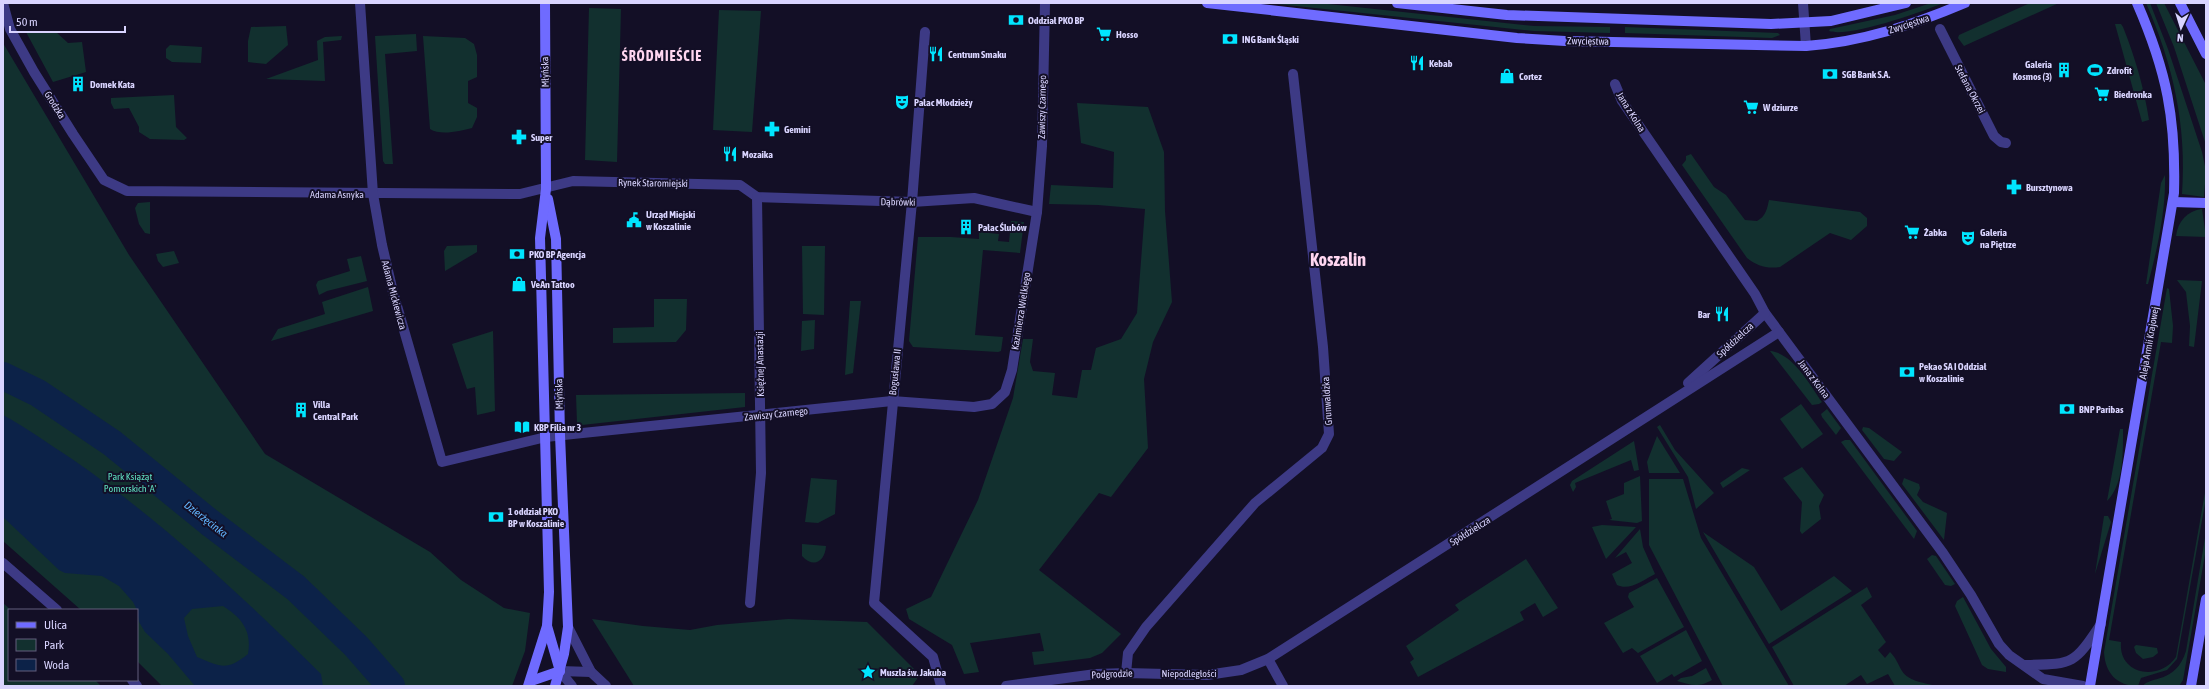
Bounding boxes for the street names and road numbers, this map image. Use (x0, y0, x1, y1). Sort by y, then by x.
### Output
street label: Zwycięstwa (1887, 12, 1931, 36)
street label: Zwycięstwa (1567, 35, 1609, 47)
street label: Młyńska (539, 56, 551, 87)
street label: Stefana Okrzei (1953, 63, 1987, 115)
street label: Zawiszy Czarnego (1036, 75, 1048, 139)
street label: Grodzka (42, 89, 68, 121)
street label: Jana z Kolna (1614, 90, 1648, 134)
street label: Rynek Staromiejski (618, 177, 688, 189)
street label: Adama Asnyka (310, 189, 364, 200)
street label: Dąbrówki (880, 196, 916, 208)
street label: Adama Mickiewicza (379, 259, 409, 331)
street label: Kazimierza Wielkiego (1009, 271, 1033, 351)
street label: Aleja Armii Krajowej (2137, 306, 2161, 380)
street label: Spółdzielcza (1714, 320, 1756, 360)
street label: Księżnej Anastazji (754, 331, 766, 397)
street label: Bogusława II (887, 348, 903, 396)
street label: Jana z Kolna (1796, 358, 1832, 401)
street label: Grunwaldzka (1320, 376, 1334, 426)
street label: Młyńska (553, 378, 565, 409)
street label: Zawiszy Czarnego (744, 405, 809, 423)
street label: Spółdzielcza (1448, 514, 1493, 548)
street label: Podgrodzie (1091, 667, 1133, 681)
street label: Niepodległości (1161, 668, 1217, 679)

